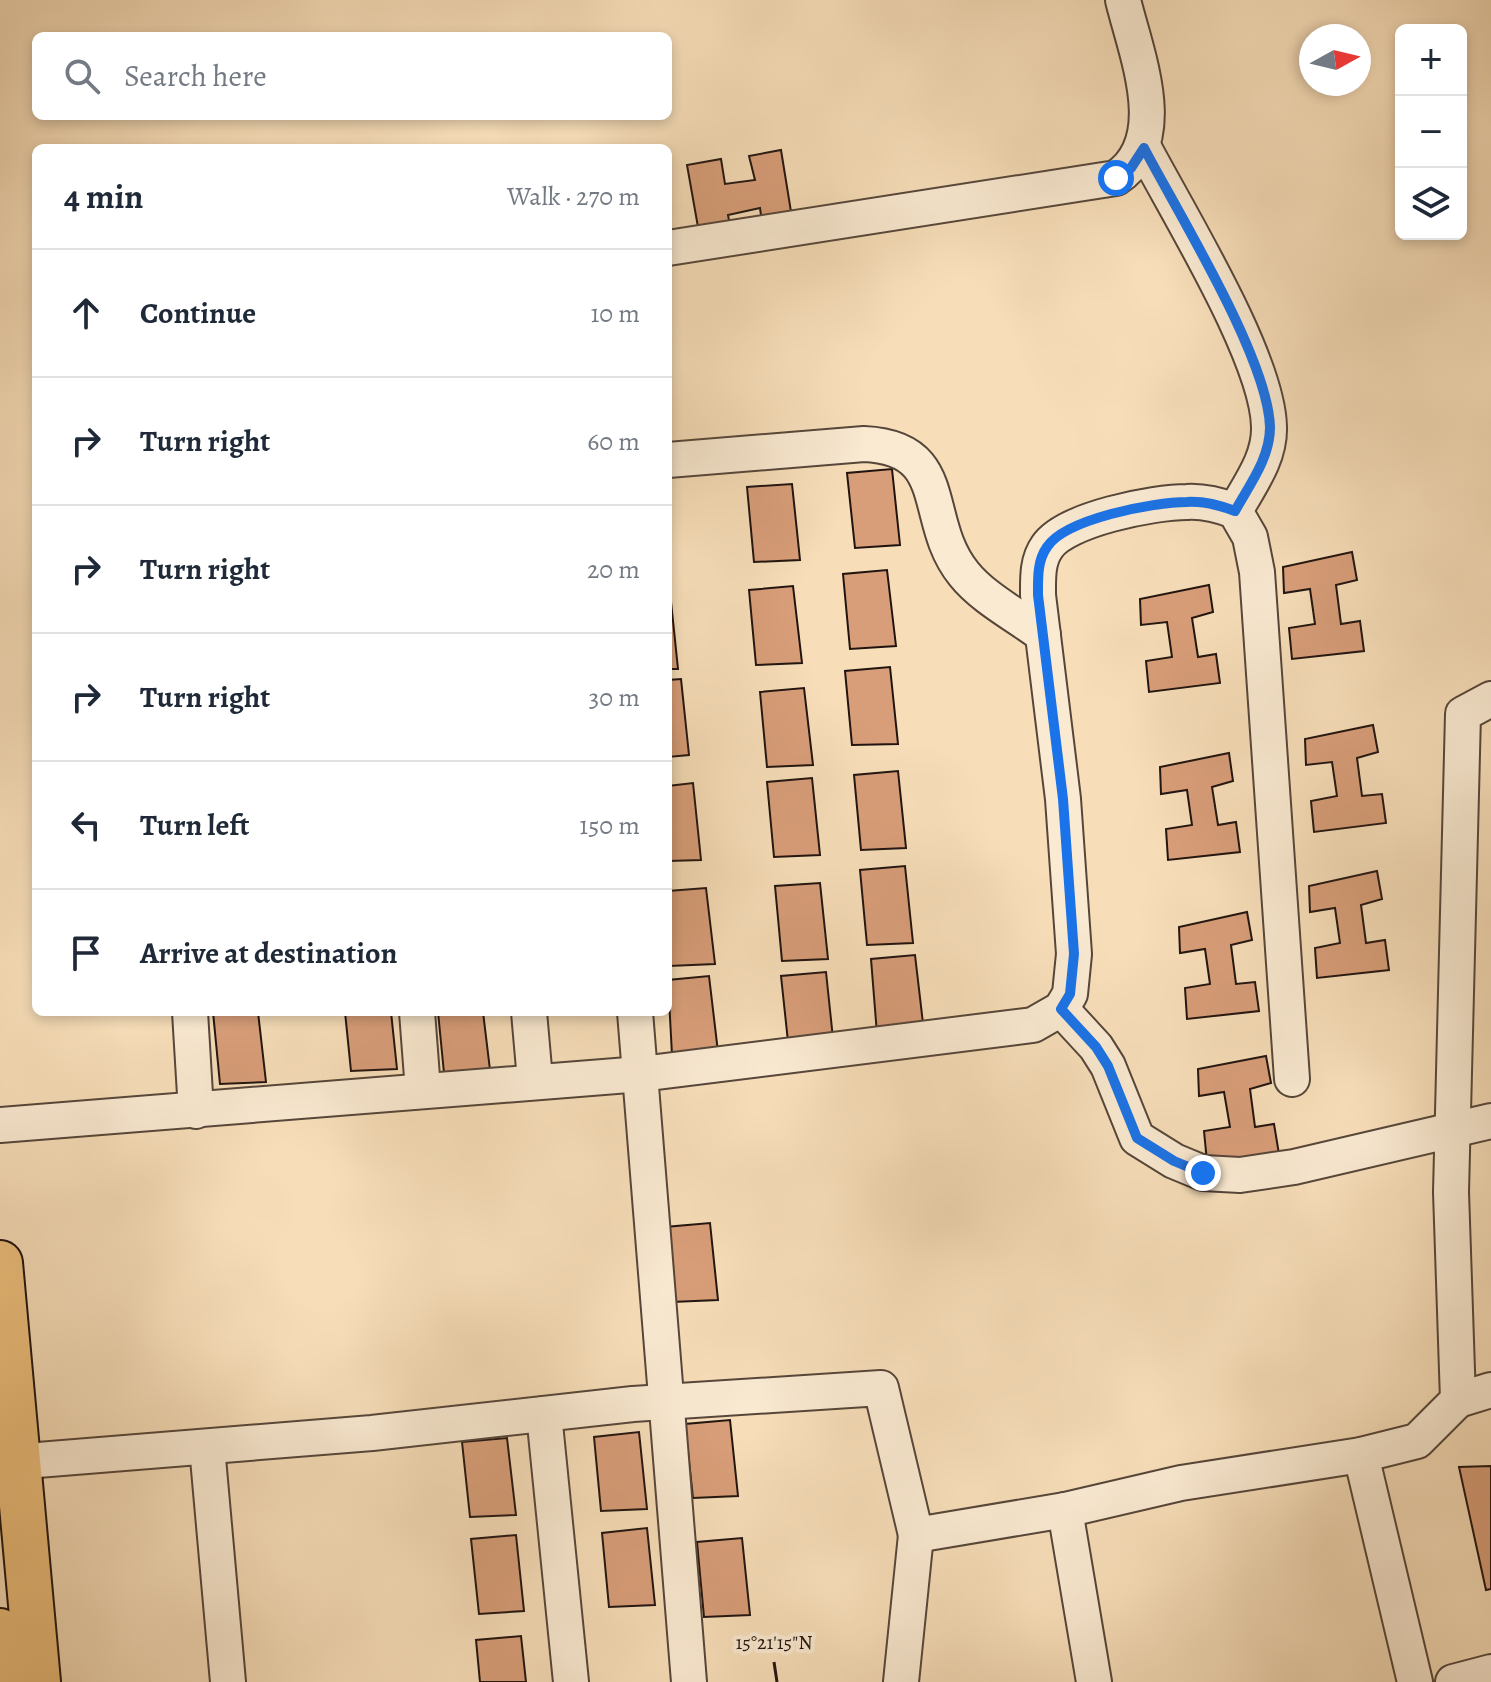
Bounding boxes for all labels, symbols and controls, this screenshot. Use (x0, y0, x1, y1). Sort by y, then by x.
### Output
north arrow (1299, 24, 1371, 96)
map controls (1395, 24, 1467, 240)
button: + (1395, 24, 1467, 96)
search box (32, 32, 672, 120)
icon: search (60, 54, 104, 98)
text: Search here (124, 56, 267, 96)
button: − (1395, 96, 1467, 168)
route start (1098, 160, 1134, 196)
button: layers (1395, 168, 1467, 240)
text: 4 min (64, 173, 143, 220)
text: Walk · 270 m (507, 179, 640, 214)
icon: ahead (64, 291, 108, 335)
text: Continue (140, 293, 256, 333)
text: 10 m (590, 296, 640, 331)
icon: right (64, 419, 108, 463)
text: Turn right (140, 421, 270, 461)
text: 60 m (587, 424, 640, 459)
icon: right (64, 547, 108, 591)
text: Turn right (140, 549, 270, 589)
text: 20 m (587, 552, 640, 587)
icon: right (64, 675, 108, 719)
text: Turn right (140, 677, 270, 717)
text: 30 m (589, 680, 640, 715)
icon: left (64, 803, 108, 847)
text: Turn left (140, 805, 249, 845)
text: 150 m (579, 808, 640, 843)
icon: arrive (64, 931, 108, 975)
text: Arrive at destination (140, 933, 397, 973)
route end (1185, 1155, 1221, 1191)
text: 15°21'15"N (735, 1629, 813, 1656)

